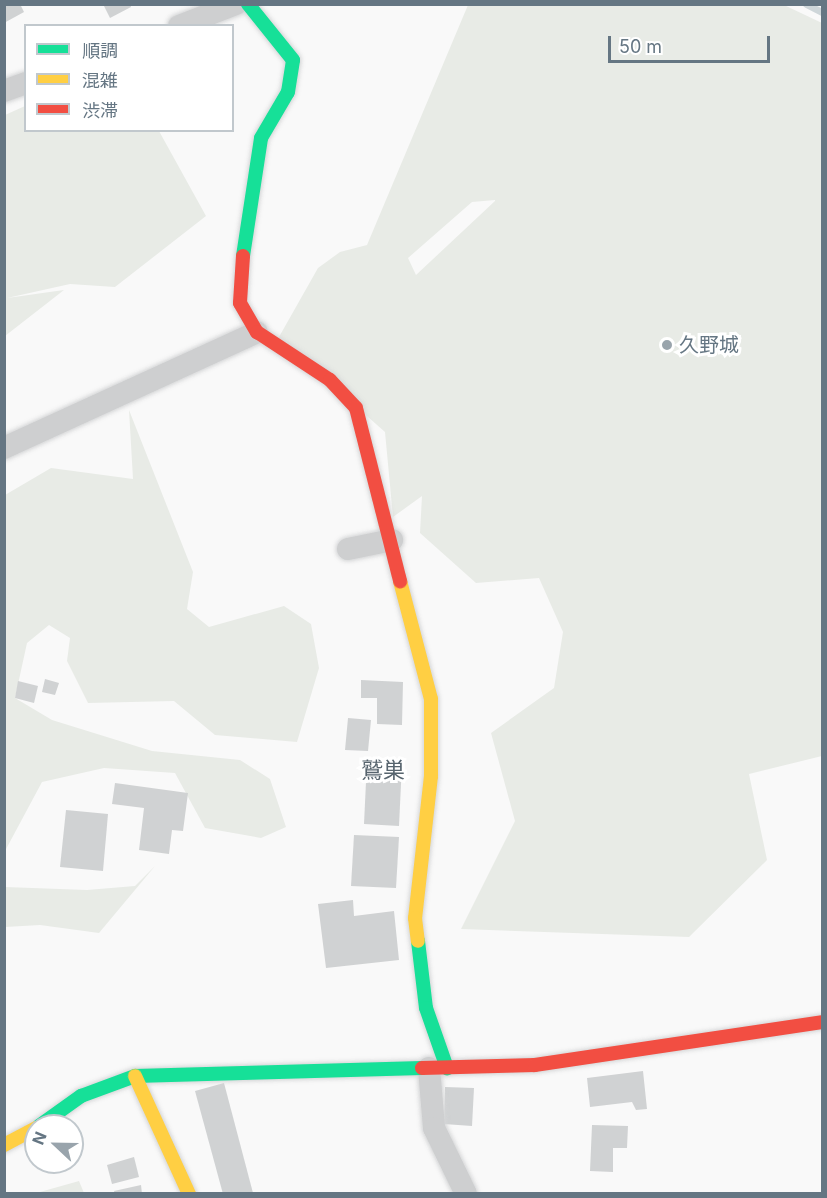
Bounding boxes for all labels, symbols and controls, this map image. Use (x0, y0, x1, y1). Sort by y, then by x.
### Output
legend (24, 24, 234, 132)
scale bar (611, 24, 773, 62)
text: 50 m (619, 36, 662, 57)
text: 順調 (82, 40, 118, 61)
text: 混雑 (82, 70, 118, 91)
text: 渋滞 (82, 100, 118, 121)
place label: 久野城 (679, 333, 739, 357)
marker: 久野城 (660, 338, 674, 352)
district label: 鷲巣 (361, 758, 405, 784)
north arrow (24, 1114, 84, 1174)
text: N (28, 1129, 51, 1147)

